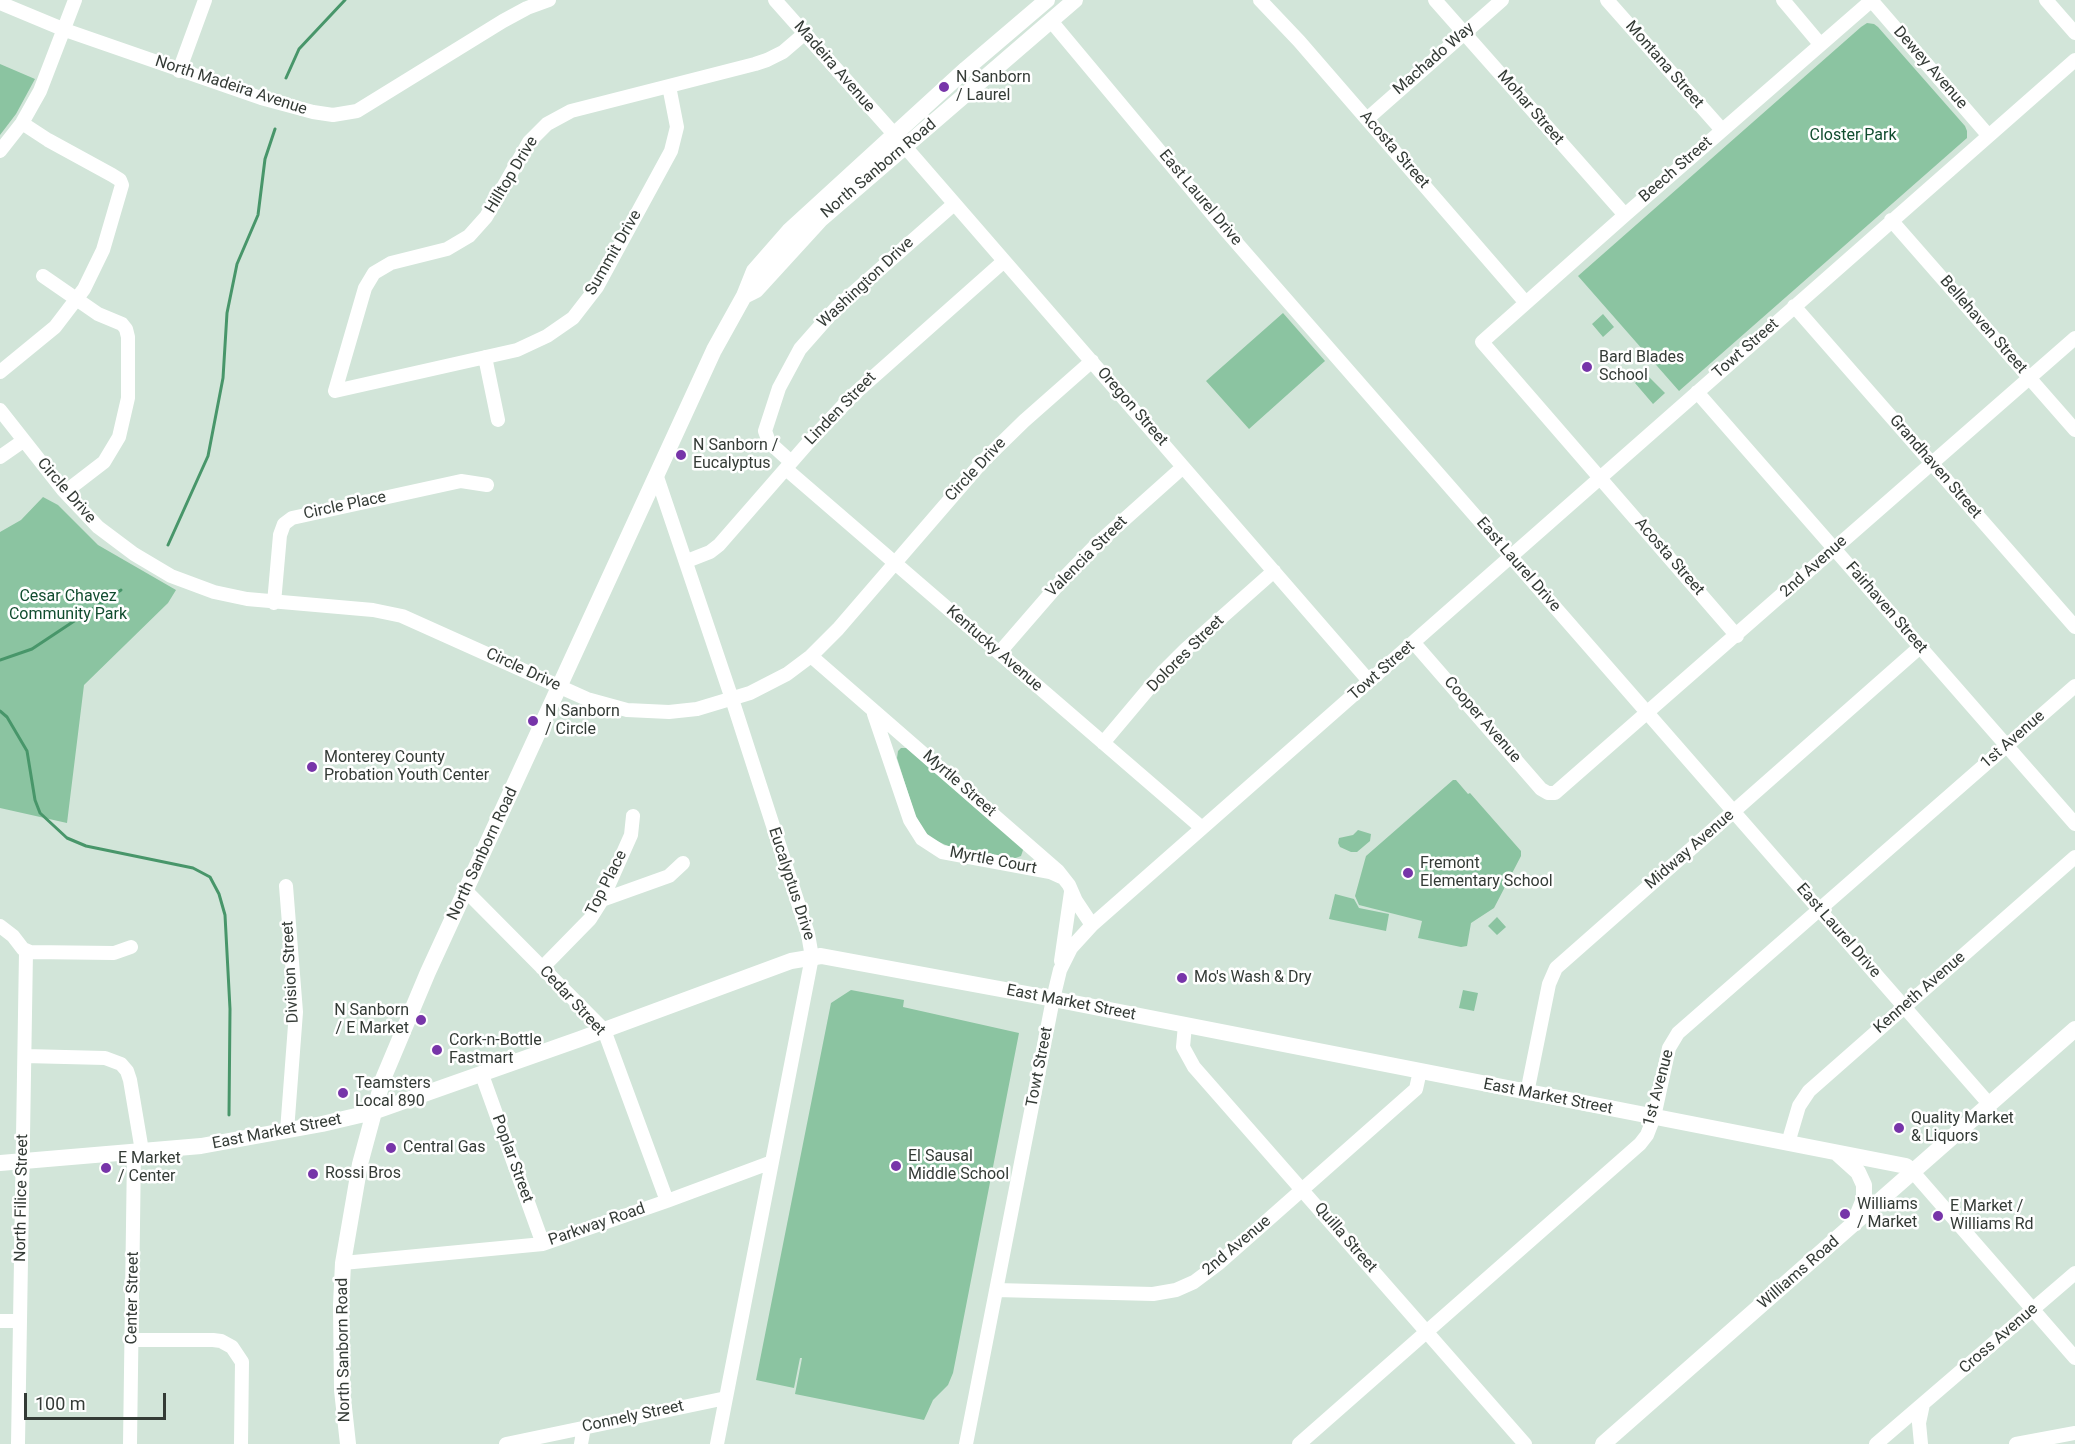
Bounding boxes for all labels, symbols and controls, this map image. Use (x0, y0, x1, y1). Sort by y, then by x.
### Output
street label: Montana Street (1621, 17, 1707, 113)
street label: Madeira Avenue (789, 18, 879, 116)
street label: Machado Way (1390, 19, 1478, 99)
street label: Dewey Avenue (1889, 23, 1971, 113)
street label: North Madeira Avenue (153, 52, 309, 120)
street label: Mohar Street (1493, 67, 1567, 149)
place label: N Sanborn / Laurel (956, 68, 1031, 106)
marker: N Sanborn / Laurel (937, 80, 951, 94)
street label: Acosta Street (1355, 107, 1433, 193)
street label: North Sanborn Road (818, 115, 940, 223)
park label: Closter Park (1809, 126, 1897, 146)
street label: Hilltop Drive (482, 133, 542, 217)
street label: Beech Street (1636, 133, 1716, 207)
street label: East Laurel Drive (1154, 146, 1246, 250)
street label: Summit Drive (582, 207, 646, 299)
street label: Washington Drive (814, 234, 918, 332)
street label: Bellehaven Street (1935, 272, 2031, 378)
street label: Towt Street (1709, 315, 1783, 383)
place label: Bard Blades School (1599, 348, 1684, 386)
marker: Bard Blades School (1580, 360, 1594, 374)
street label: Oregon Street (1093, 364, 1171, 450)
street label: Linden Street (801, 369, 881, 449)
street label: Grandhaven Street (1885, 411, 1985, 523)
street label: Circle Drive (942, 434, 1010, 506)
place label: N Sanborn / Eucalyptus (693, 436, 778, 474)
marker: N Sanborn / Eucalyptus (674, 448, 688, 462)
street label: Circle Drive (32, 454, 100, 528)
street label: Circle Place (302, 488, 388, 524)
street label: Valencia Street (1042, 512, 1132, 602)
street label: East Laurel Drive (1472, 514, 1564, 616)
street label: Acosta Street (1630, 514, 1708, 600)
street label: 2nd Avenue (1777, 532, 1851, 602)
street label: Fairhaven Street (1841, 558, 1931, 658)
park label: Cesar Chavez Community Park (9, 587, 127, 625)
street label: Kentucky Avenue (942, 602, 1046, 696)
street label: Dolores Street (1144, 612, 1228, 696)
street label: Towt Street (1345, 637, 1419, 705)
street label: Circle Drive (483, 644, 563, 696)
street label: Cooper Avenue (1439, 673, 1525, 767)
place label: N Sanborn / Circle (545, 702, 620, 740)
street label: 1st Avenue (1977, 707, 2049, 773)
marker: N Sanborn / Circle (526, 714, 540, 728)
street label: Myrtle Street (918, 747, 1000, 821)
place label: Monterey County Probation Youth Center (324, 748, 489, 786)
marker: Monterey County Probation Youth Center (305, 760, 319, 774)
street label: North Sanborn Road (444, 784, 522, 924)
street label: Midway Avenue (1642, 806, 1738, 894)
street label: Eucalyptus Drive (764, 825, 818, 943)
street label: Myrtle Court (948, 843, 1038, 879)
street label: Top Place (582, 847, 632, 919)
place label: Fremont Elementary School (1420, 854, 1553, 892)
marker: Fremont Elementary School (1401, 866, 1415, 880)
street label: East Laurel Drive (1792, 880, 1884, 982)
street label: Division Street (279, 920, 303, 1024)
street label: Kenneth Avenue (1870, 948, 1970, 1038)
street label: Cedar Street (535, 962, 609, 1040)
place label: Mo's Wash & Dry (1194, 968, 1312, 988)
marker: Mo's Wash & Dry (1175, 971, 1189, 985)
street label: East Market Street (1005, 981, 1137, 1025)
place label: N Sanborn / E Market (334, 1001, 409, 1039)
marker: N Sanborn / E Market (414, 1013, 428, 1027)
street label: Towt Street (1023, 1025, 1057, 1109)
place label: Cork-n-Bottle Fastmart (449, 1031, 542, 1069)
marker: Cork-n-Bottle Fastmart (430, 1043, 444, 1057)
street label: 1st Avenue (1640, 1047, 1678, 1129)
place label: Teamsters Local 890 (355, 1074, 431, 1112)
street label: East Market Street (1482, 1075, 1614, 1119)
marker: Teamsters Local 890 (336, 1086, 350, 1100)
place label: Quality Market & Liquors (1911, 1109, 2014, 1147)
street label: East Market Street (211, 1110, 343, 1154)
street label: Poplar Street (487, 1112, 537, 1206)
marker: Quality Market & Liquors (1892, 1121, 1906, 1135)
street label: North Filice Street (11, 1134, 33, 1262)
place label: Central Gas (403, 1138, 486, 1158)
marker: Central Gas (384, 1141, 398, 1155)
place label: El Sausal Middle School (908, 1147, 1009, 1185)
place label: E Market / Center (118, 1149, 181, 1187)
marker: El Sausal Middle School (889, 1159, 903, 1173)
marker: E Market / Center (99, 1161, 113, 1175)
place label: Rossi Bros (325, 1164, 401, 1184)
marker: Rossi Bros (306, 1167, 320, 1181)
place label: Williams / Market (1857, 1195, 1918, 1233)
place label: E Market / Williams Rd (1950, 1197, 2034, 1235)
street label: Parkway Road (546, 1199, 648, 1251)
street label: Quilla Street (1309, 1199, 1381, 1277)
marker: Williams / Market (1838, 1207, 1852, 1221)
marker: E Market / Williams Rd (1931, 1209, 1945, 1223)
street label: 2nd Avenue (1199, 1212, 1275, 1280)
street label: Williams Road (1754, 1232, 1844, 1314)
street label: Center Street (123, 1251, 143, 1345)
street label: North Sanborn Road (333, 1278, 355, 1422)
street label: Cross Avenue (1956, 1300, 2042, 1378)
scale bar (27, 1381, 170, 1419)
text: 100 m (35, 1393, 86, 1414)
street label: Connely Street (580, 1397, 686, 1437)

